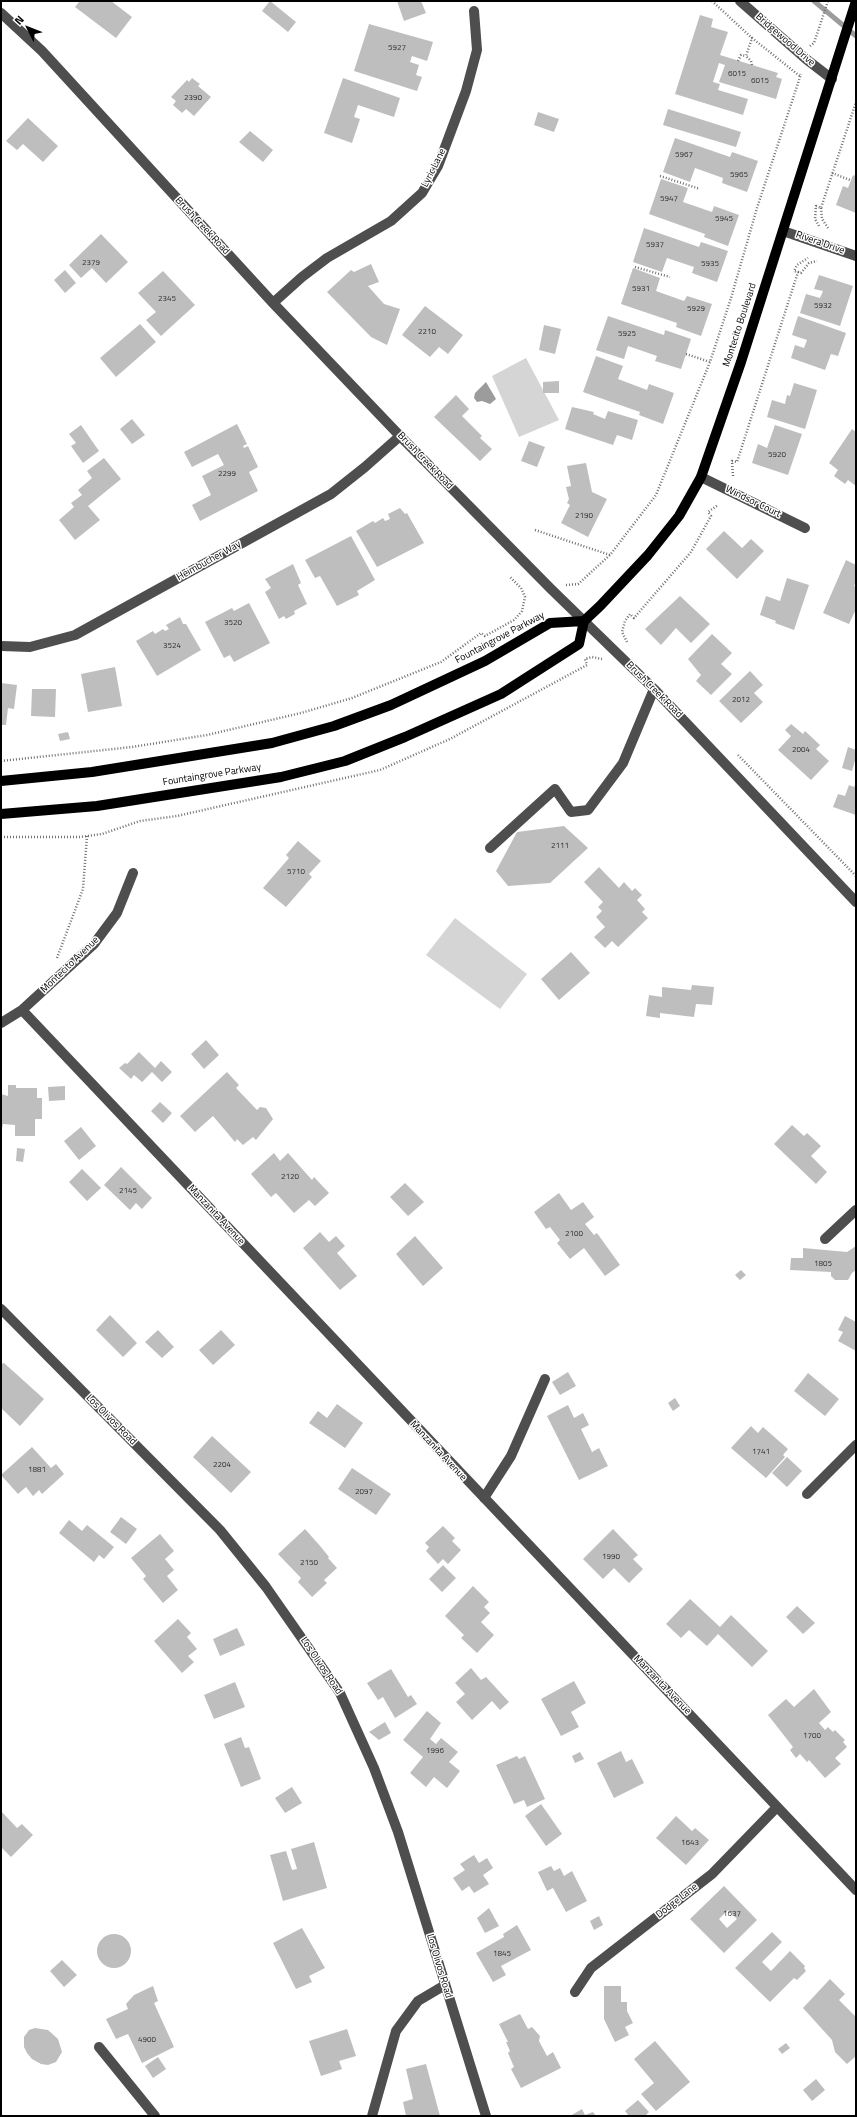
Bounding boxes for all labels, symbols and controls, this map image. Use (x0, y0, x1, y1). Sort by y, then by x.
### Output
north arrow (8, 8, 48, 48)
street label: Bridgewood Drive (753, 11, 817, 69)
text: N (11, 12, 28, 28)
house number: 5927 (388, 43, 406, 53)
house number: 6015 (728, 69, 746, 79)
house number: 6015 (751, 76, 769, 86)
house number: 2390 (184, 93, 202, 103)
street label: Lyric Lane (419, 147, 449, 189)
house number: 5967 (675, 150, 693, 160)
house number: 5965 (730, 170, 748, 180)
house number: 5947 (660, 194, 678, 204)
street label: Brush Creek Road (172, 195, 232, 257)
house number: 5945 (715, 214, 733, 224)
street label: Rivera Drive (794, 229, 846, 257)
house number: 5937 (646, 240, 664, 250)
house number: 2379 (82, 258, 100, 268)
house number: 5935 (701, 259, 719, 269)
street label: Montecito Boulevard (721, 282, 759, 368)
house number: 5931 (632, 284, 650, 294)
house number: 2345 (158, 294, 176, 304)
house number: 5932 (814, 301, 832, 311)
house number: 5929 (687, 304, 705, 314)
house number: 2210 (418, 327, 436, 337)
house number: 5925 (618, 329, 636, 339)
street label: Brush Creek Road (395, 430, 455, 492)
house number: 5920 (768, 450, 786, 460)
house number: 2299 (218, 469, 236, 479)
street label: Windsor Court (723, 483, 783, 521)
house number: 2190 (575, 511, 593, 521)
street label: Heimbucher Way (175, 538, 243, 584)
street label: Fountaingrove Parkway (453, 609, 547, 667)
house number: 3520 (224, 618, 242, 628)
house number: 3524 (163, 641, 181, 651)
street label: Brush Creek Road (623, 659, 685, 721)
house number: 2012 (732, 695, 750, 705)
house number: 2004 (792, 745, 810, 755)
street label: Fountaingrove Parkway (162, 761, 262, 789)
house number: 2111 (551, 841, 569, 851)
house number: 5710 (287, 867, 305, 877)
street label: Montecito Avenue (38, 934, 102, 996)
house number: 2120 (281, 1172, 299, 1182)
street label: Manzanita Avenue (185, 1182, 247, 1248)
house number: 2145 (119, 1186, 137, 1196)
house number: 2100 (565, 1229, 583, 1239)
house number: 1805 (814, 1259, 832, 1269)
street label: Los Olivos Road (83, 1392, 139, 1448)
street label: Manzanita Avenue (407, 1418, 469, 1484)
house number: 1741 (752, 1447, 770, 1457)
house number: 2204 (213, 1460, 231, 1470)
house number: 1881 (28, 1465, 46, 1475)
house number: 2097 (355, 1487, 373, 1497)
house number: 1990 (602, 1552, 620, 1562)
house number: 2150 (300, 1558, 318, 1568)
street label: Los Olivos Road (297, 1635, 345, 1697)
street label: Manzanita Avenue (631, 1653, 693, 1717)
house number: 1700 (803, 1731, 821, 1741)
house number: 1996 (426, 1746, 444, 1756)
house number: 1643 (681, 1838, 699, 1848)
street label: Dodge Lane (654, 1881, 700, 1921)
house number: 1637 (723, 1909, 741, 1919)
street label: Los Olivos Road (424, 1932, 454, 2000)
house number: 1845 (493, 1949, 511, 1959)
house number: 4900 (138, 2035, 156, 2045)

